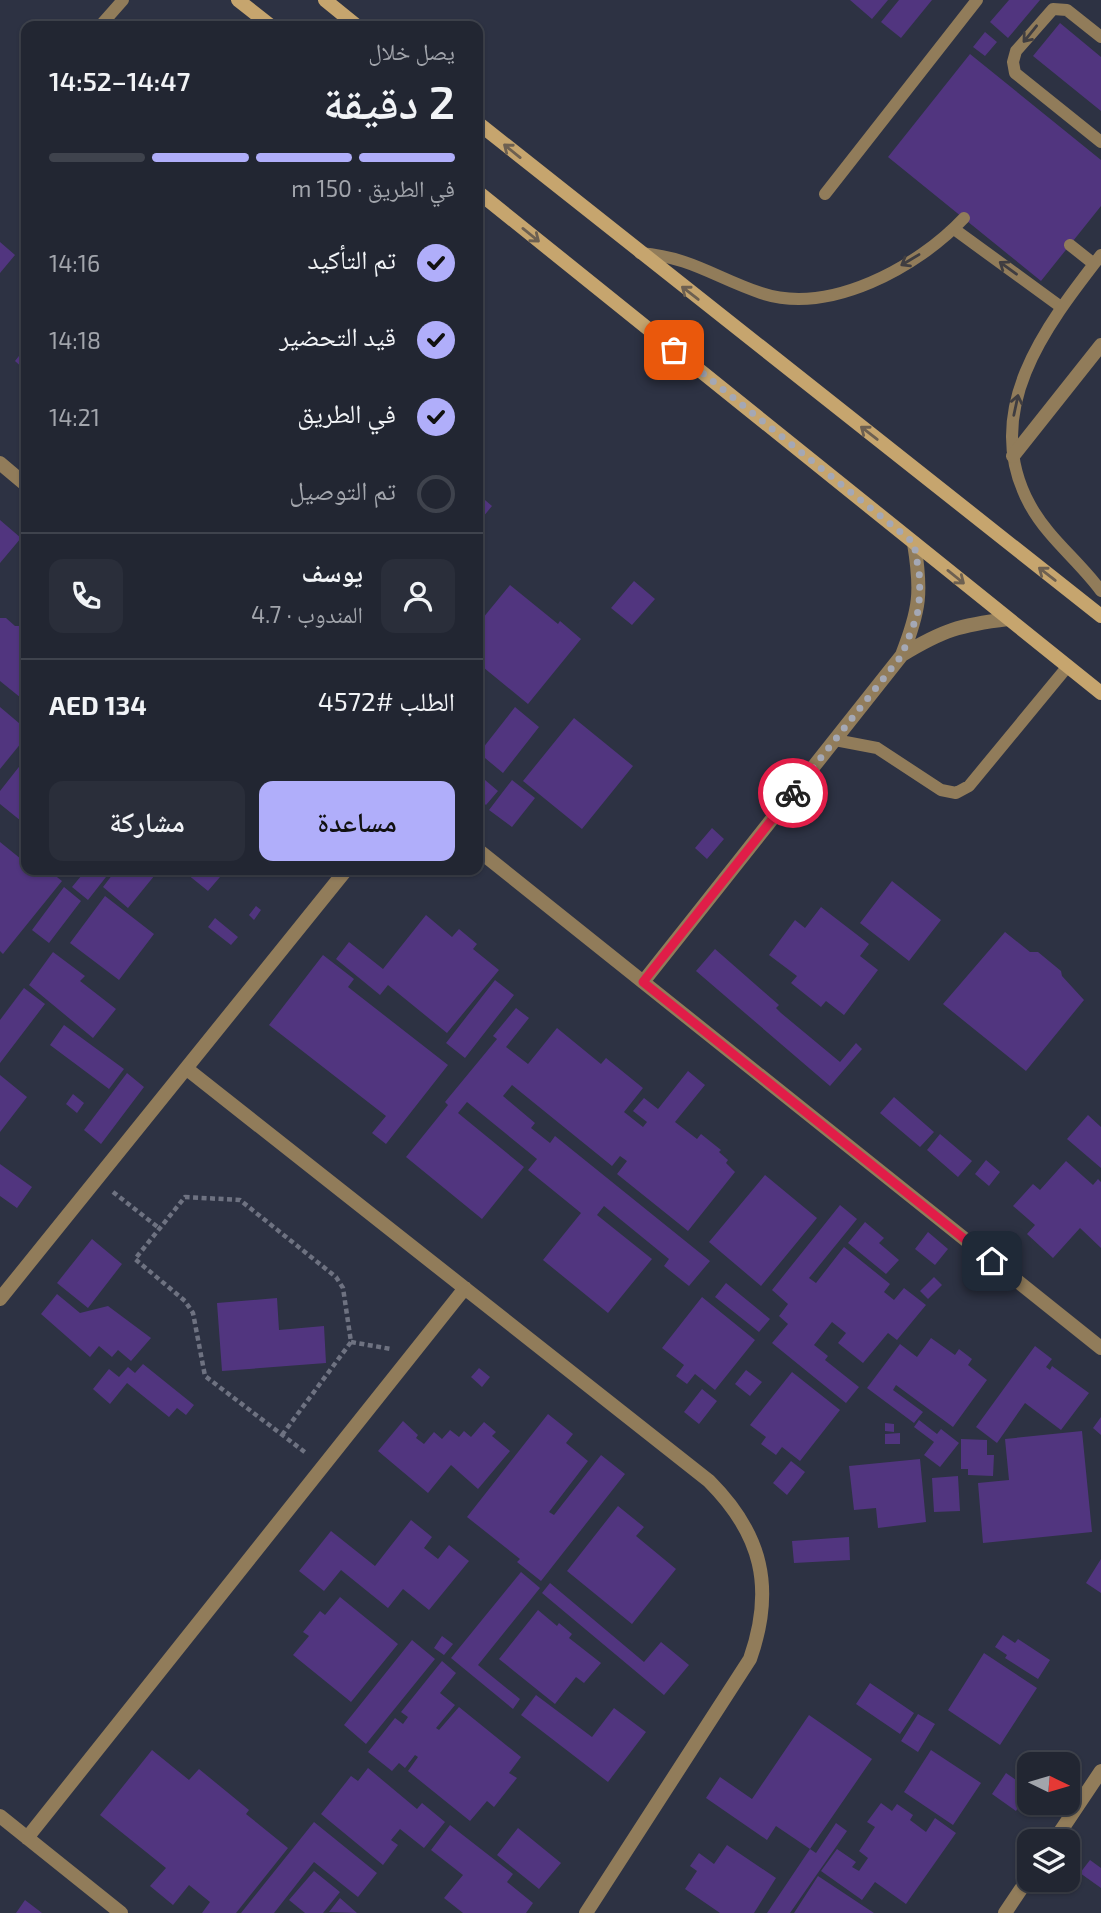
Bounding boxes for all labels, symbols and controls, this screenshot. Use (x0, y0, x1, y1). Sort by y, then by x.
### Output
one-way arrow (1022, 25, 1038, 43)
text: يصل خلال (368, 37, 455, 65)
text: 14:47–14:52 (49, 65, 190, 96)
text: 2 دقيقة (323, 73, 455, 128)
one-way arrow (503, 143, 522, 158)
text: في الطريق · 150 m (291, 174, 455, 202)
one-way arrow (521, 228, 539, 243)
text: تم التأكيد (307, 243, 396, 274)
icon: check (417, 244, 455, 282)
text: 14:16 (49, 249, 100, 277)
one-way arrow (901, 254, 921, 268)
one-way arrow (999, 260, 1018, 275)
one-way arrow (681, 285, 699, 300)
text: قيد التحضير (279, 320, 396, 351)
pin (644, 320, 704, 380)
icon: check (417, 321, 455, 359)
text: 14:18 (49, 326, 101, 354)
icon: bag (655, 331, 693, 369)
one-way arrow (1010, 394, 1024, 417)
text: في الطريق (297, 397, 396, 428)
icon: check (417, 398, 455, 436)
text: 14:21 (49, 403, 100, 431)
one-way arrow (860, 426, 878, 441)
text: تم التوصيل (289, 474, 396, 505)
text: يوسف (302, 556, 363, 587)
button: phone (49, 559, 123, 633)
button: person (381, 559, 455, 633)
one-way arrow (1039, 566, 1057, 581)
one-way arrow (947, 570, 965, 585)
text: المندوب · 4.7 (251, 600, 363, 628)
text: الطلب #4572 (318, 685, 455, 716)
text: AED 134 (49, 689, 147, 720)
courier (758, 758, 828, 828)
icon: bike (774, 774, 812, 812)
button: مشاركة (49, 781, 245, 861)
button: مساعدة (259, 781, 455, 861)
pin (962, 1231, 1022, 1291)
icon: home (973, 1242, 1011, 1280)
north arrow (1017, 1752, 1080, 1815)
map controls (1017, 1752, 1080, 1892)
button: layers (1017, 1829, 1080, 1892)

